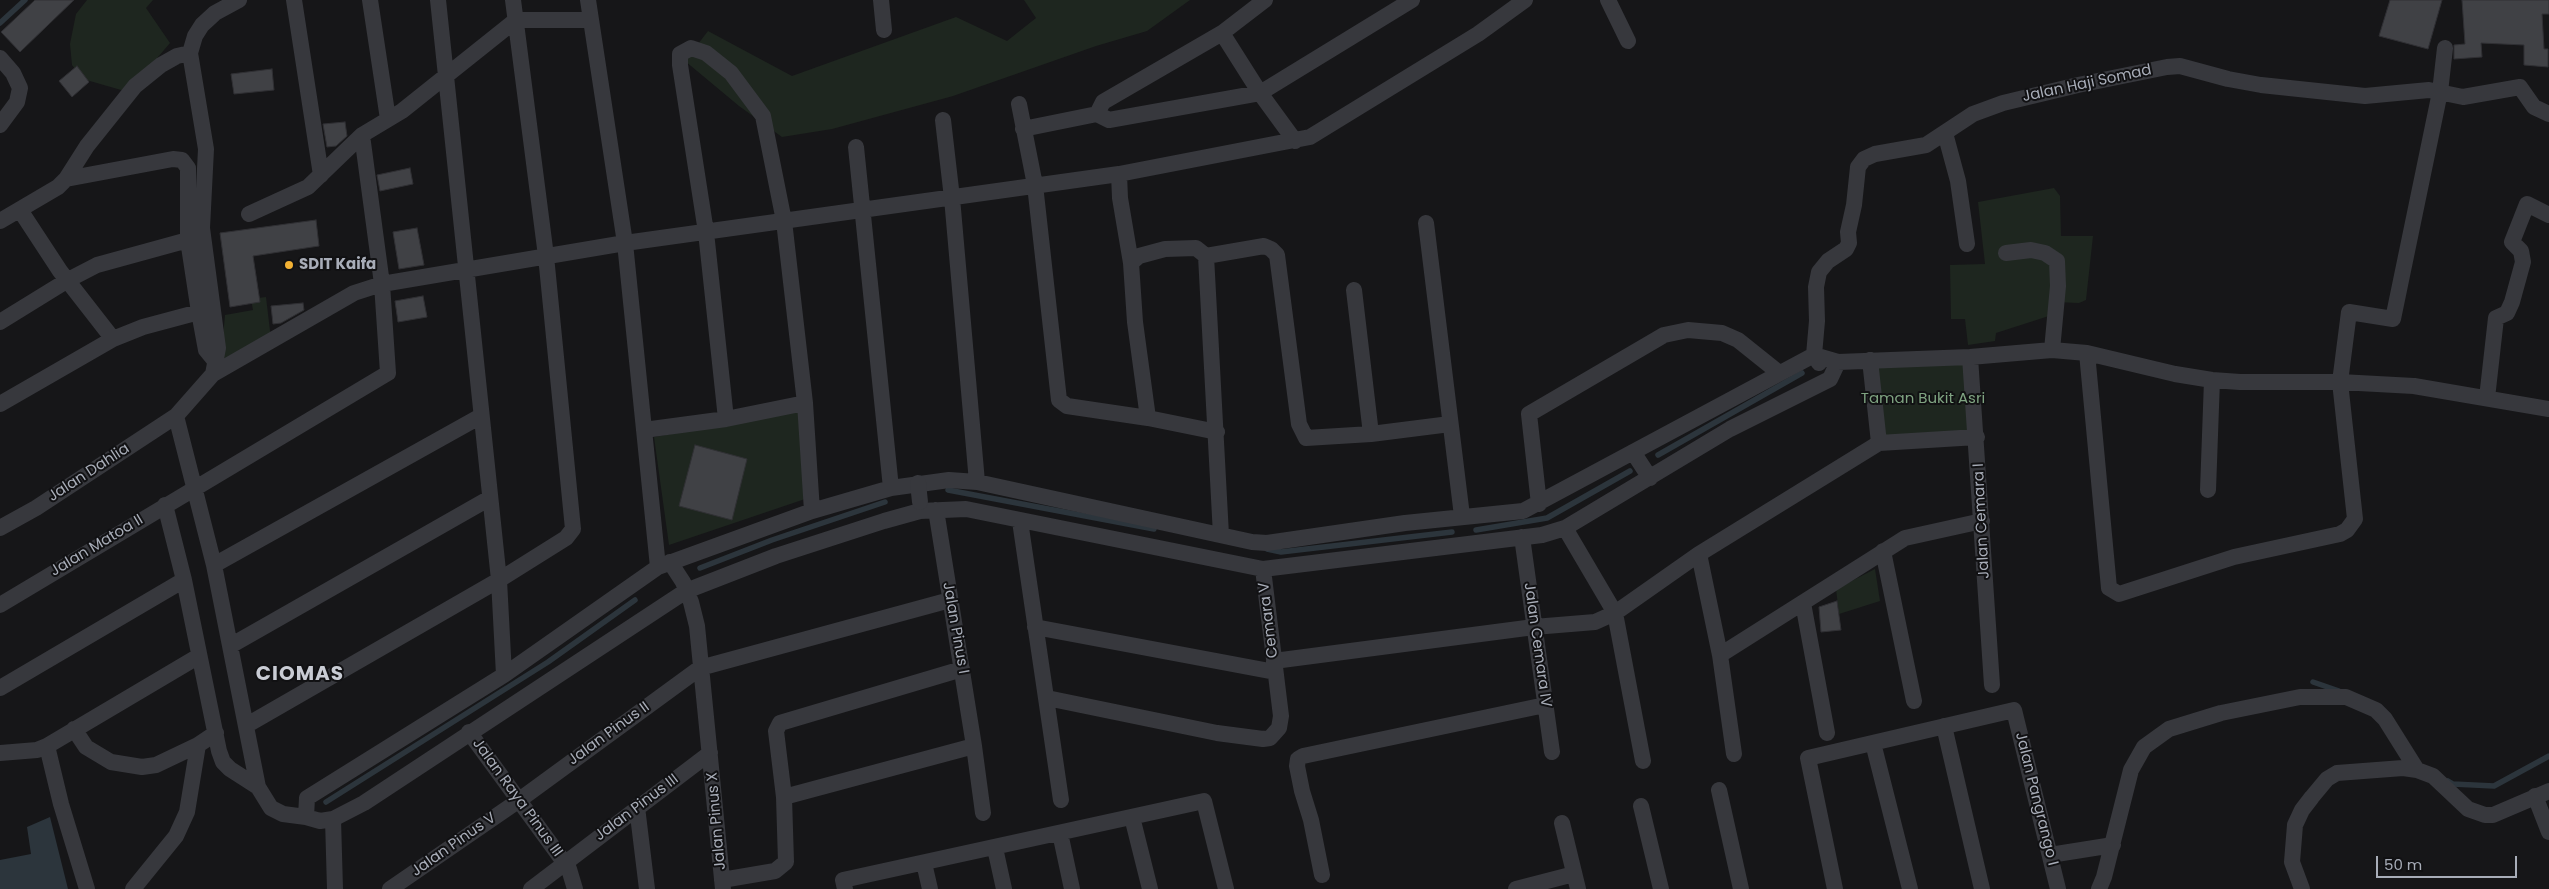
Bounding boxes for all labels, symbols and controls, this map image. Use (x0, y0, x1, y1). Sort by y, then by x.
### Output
street label: Jalan Haji Somad (2021, 62, 2153, 106)
place label: SDIT Kaifa (299, 256, 376, 274)
marker: SDIT Kaifa (283, 259, 295, 271)
park label: Taman Bukit Asri (1861, 390, 1985, 408)
street label: Jalan Dahlia (45, 440, 133, 506)
street label: Jalan Cemara I (1970, 463, 1994, 579)
street label: Jalan Matoa II (47, 511, 147, 581)
street label: Jalan Pinus I (938, 581, 972, 675)
street label: Cemara V (1255, 581, 1283, 659)
street label: Jalan Cemara IV (1519, 582, 1555, 708)
district label: CIOMAS (255, 663, 345, 687)
street label: Jalan Pinus II (565, 698, 653, 770)
street label: Jalan Pangrango I (2011, 730, 2061, 868)
street label: Jalan Raya Pinus III (468, 735, 566, 861)
street label: Jalan Pinus III (592, 771, 682, 845)
street label: Jalan Pinus X (704, 771, 730, 871)
street label: Jalan Pinus V (408, 809, 500, 881)
scale bar (2379, 846, 2520, 878)
text: 50 m (2384, 854, 2422, 875)

